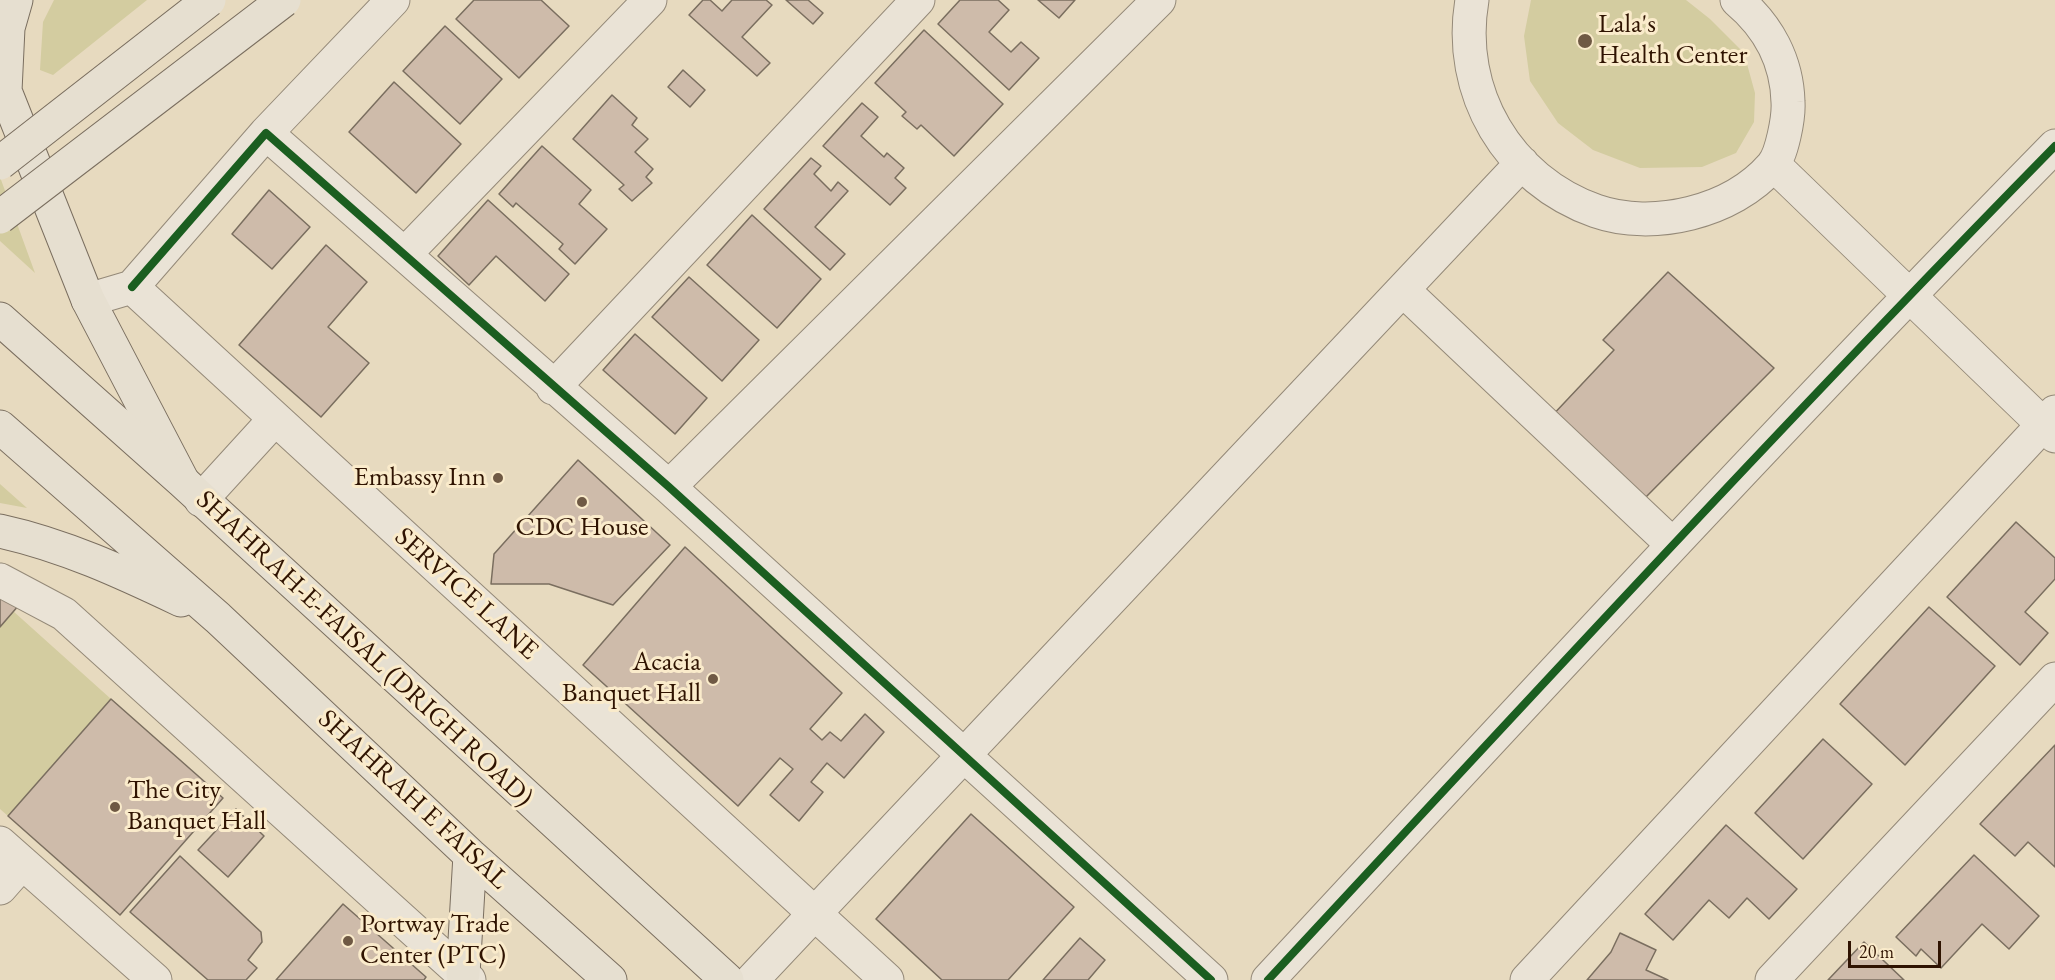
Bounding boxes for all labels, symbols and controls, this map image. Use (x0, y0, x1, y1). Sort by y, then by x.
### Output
place label: Lala's Health Center (1598, 9, 1747, 72)
marker: Lala's Health Center (1576, 32, 1594, 50)
place label: Embassy Inn (354, 462, 486, 494)
marker: Embassy Inn (491, 471, 505, 485)
street label: SHAHRAH-E-FAISAL (DRIGH ROAD) (189, 484, 539, 814)
marker: CDC House (575, 495, 589, 509)
place label: CDC House (516, 512, 648, 544)
street label: SERVICE LANE (387, 521, 545, 667)
place label: Acacia Banquet Hall (562, 647, 701, 710)
marker: Acacia Banquet Hall (706, 672, 720, 686)
street label: SHAHRAH E FAISAL (311, 703, 515, 897)
place label: The City Banquet Hall (127, 775, 266, 838)
marker: The City Banquet Hall (108, 800, 122, 814)
place label: Portway Trade Center (PTC) (360, 909, 510, 972)
scale bar (1851, 929, 1944, 967)
marker: Portway Trade Center (PTC) (341, 934, 355, 948)
text: 20 m (1859, 940, 1894, 963)

